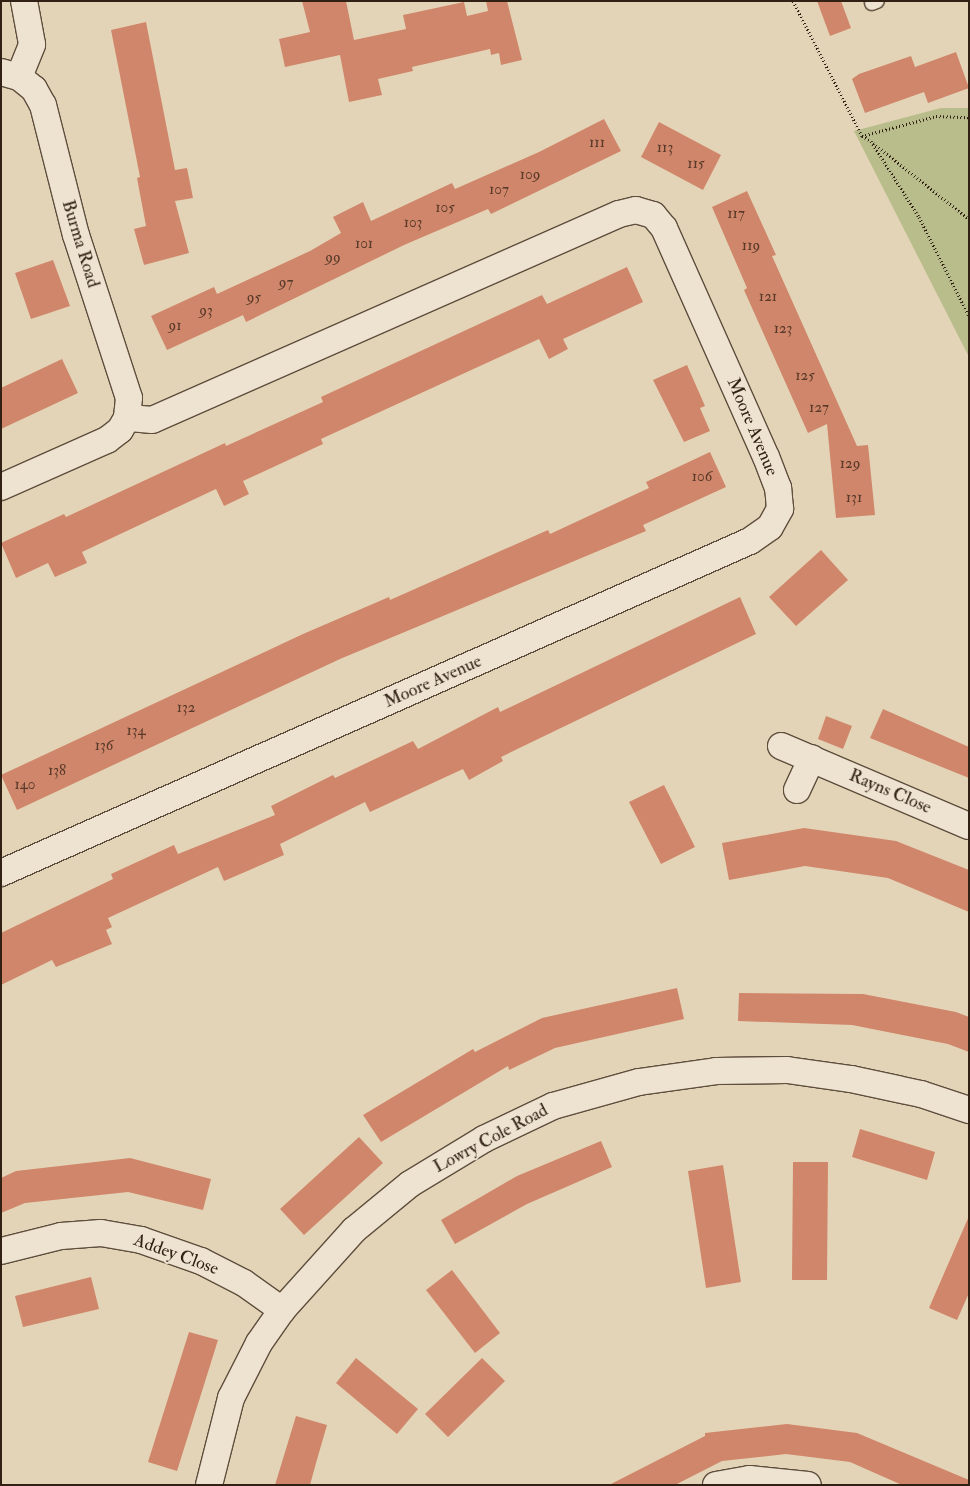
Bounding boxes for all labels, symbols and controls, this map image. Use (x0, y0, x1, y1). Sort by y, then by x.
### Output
house number: 111 (589, 134, 605, 152)
house number: 113 (657, 139, 673, 157)
house number: 115 (687, 155, 705, 173)
house number: 109 (520, 166, 540, 184)
house number: 107 (489, 181, 509, 199)
street label: Burma Road (56, 198, 104, 290)
house number: 105 (435, 199, 455, 217)
house number: 117 (727, 205, 745, 223)
house number: 103 (404, 214, 422, 232)
house number: 101 (355, 235, 373, 253)
house number: 119 (742, 237, 760, 255)
house number: 99 (325, 249, 341, 267)
house number: 97 (279, 274, 293, 292)
house number: 121 (759, 288, 777, 306)
house number: 95 (247, 289, 261, 307)
house number: 93 (199, 302, 213, 320)
house number: 91 (169, 317, 181, 335)
house number: 123 (774, 320, 792, 338)
house number: 125 (795, 367, 815, 385)
street label: Moore Avenue (722, 375, 782, 479)
house number: 127 (809, 399, 829, 417)
house number: 129 (840, 455, 860, 473)
house number: 106 (692, 468, 712, 486)
house number: 131 (846, 489, 862, 507)
street label: Moore Avenue (381, 651, 485, 713)
house number: 132 (177, 699, 195, 717)
house number: 134 (126, 722, 146, 740)
house number: 136 (95, 737, 113, 755)
house number: 138 (48, 762, 66, 780)
street label: Rayns Close (846, 765, 934, 819)
house number: 140 (14, 776, 36, 794)
street label: Lowry Cole Road (430, 1100, 552, 1178)
street label: Addey Close (131, 1230, 221, 1280)

